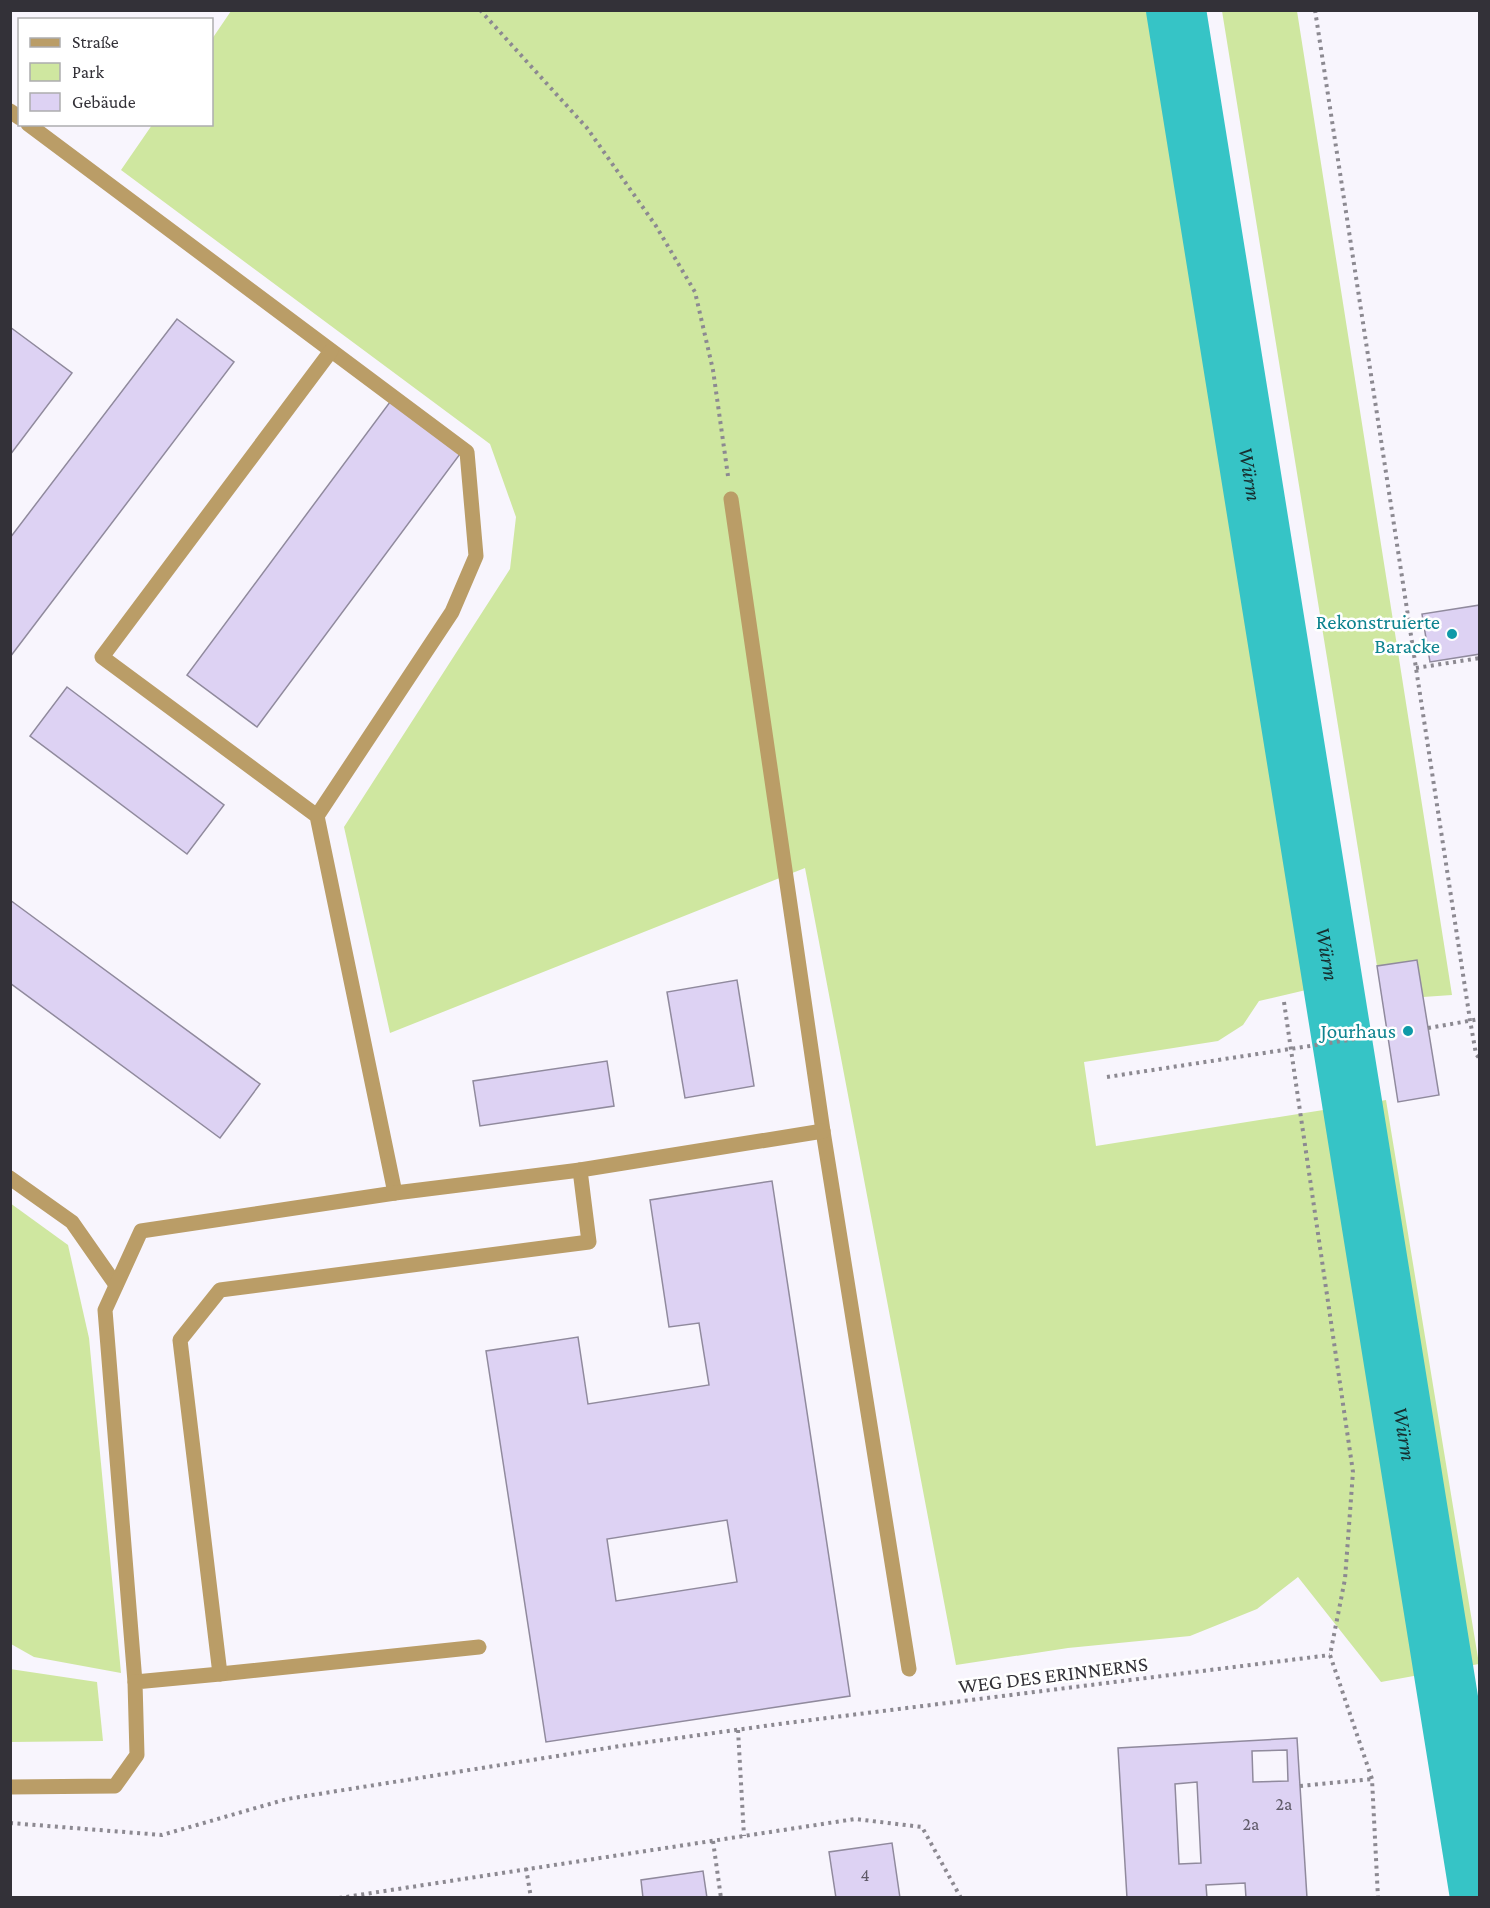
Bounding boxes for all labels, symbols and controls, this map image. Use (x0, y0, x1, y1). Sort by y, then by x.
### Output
legend (18, 18, 213, 126)
text: Straße (72, 32, 119, 52)
text: Park (72, 62, 104, 82)
text: Gebäude (72, 92, 136, 112)
water label: Würm (1234, 445, 1267, 503)
place label: Rekonstruierte Baracke (1316, 610, 1440, 658)
marker: Rekonstruierte Baracke (1445, 627, 1459, 641)
water label: Würm (1311, 925, 1345, 983)
place label: Jourhaus (1319, 1019, 1396, 1043)
marker: Jourhaus (1401, 1024, 1415, 1038)
water label: Würm (1389, 1405, 1422, 1463)
street label: WEG DES ERINNERNS (957, 1651, 1149, 1699)
house number: 2a (1276, 1794, 1292, 1814)
house number: 2a (1243, 1814, 1259, 1834)
house number: 4 (860, 1865, 870, 1885)

